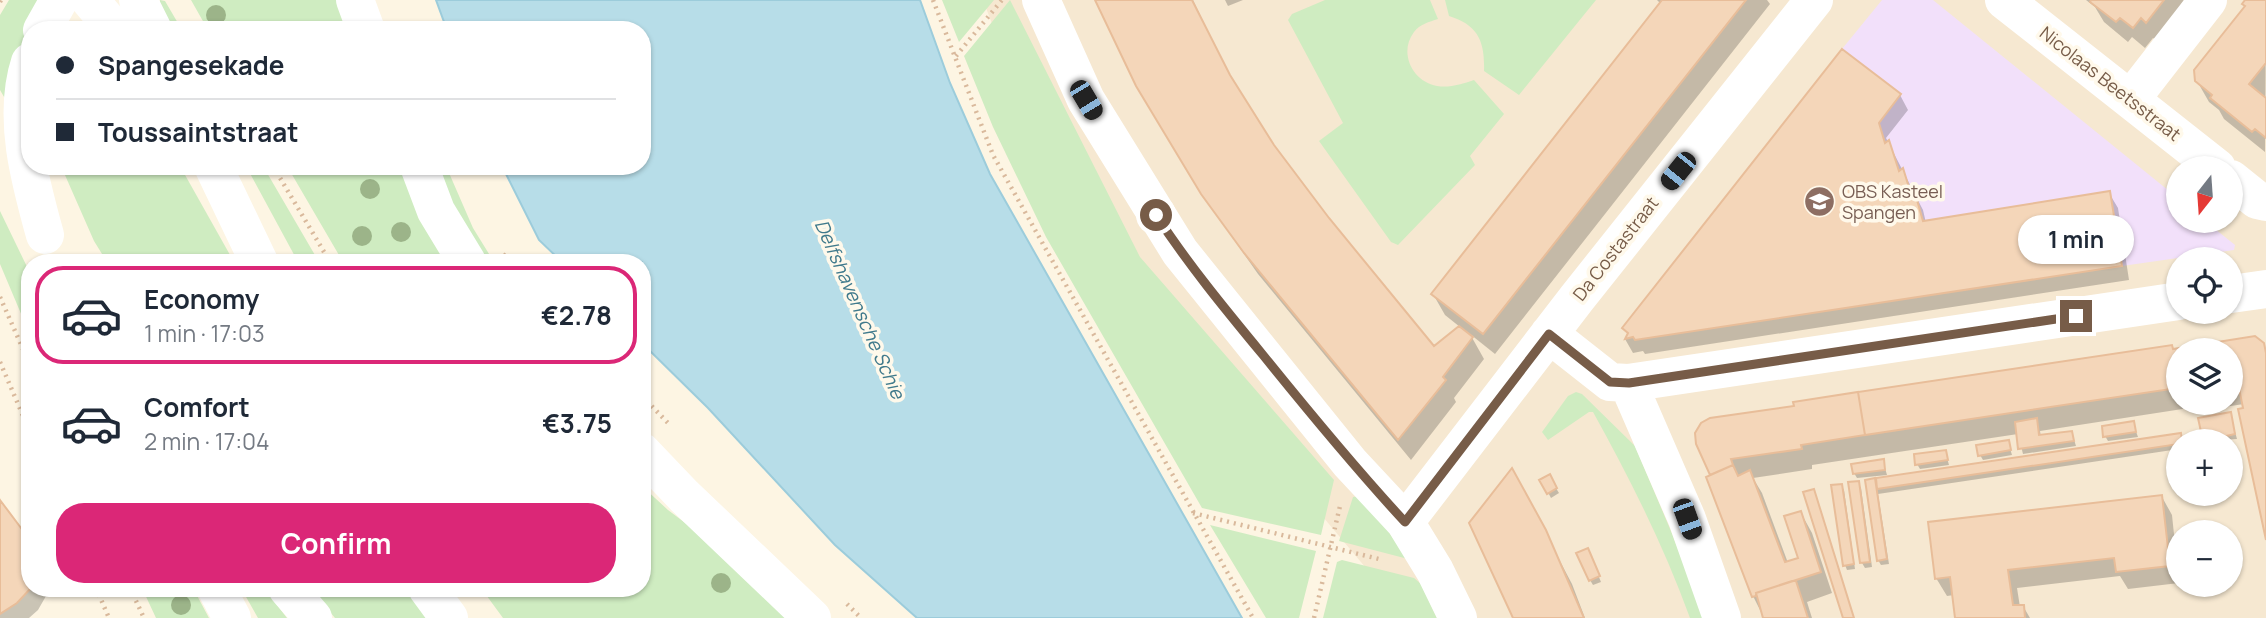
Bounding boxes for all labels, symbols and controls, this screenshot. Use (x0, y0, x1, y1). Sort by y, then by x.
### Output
street label: Nicolaas Beetsstraat (2035, 21, 2186, 146)
text: Spangesekade (98, 47, 284, 83)
car (1067, 77, 1106, 123)
text: Toussaintstraat (98, 114, 299, 150)
car (1657, 148, 1700, 194)
north arrow (2166, 156, 2244, 233)
map controls (2166, 156, 2243, 597)
place label: OBS Kasteel Spangen (1842, 179, 1943, 224)
school or university icon: OBS Kasteel Spangen (1802, 185, 1836, 219)
street label: Da Costastraat (1567, 191, 1663, 305)
route start (1140, 199, 1172, 231)
water label: Delfshavensche Schie (809, 215, 912, 404)
callout: 1 min (2018, 215, 2134, 264)
text: 1 min (2048, 223, 2104, 255)
button: locate (2166, 247, 2243, 324)
text: Economy (144, 281, 259, 317)
icon: car (60, 284, 123, 347)
text: €2.78 (541, 297, 612, 333)
route end (2060, 300, 2092, 332)
text: 1 min · 17:03 (144, 317, 265, 349)
button: layers (2166, 338, 2243, 415)
text: Comfort (144, 389, 250, 425)
icon: car (60, 392, 123, 455)
text: €3.75 (542, 405, 612, 441)
text: 2 min · 17:04 (144, 425, 270, 457)
button: + (2166, 429, 2243, 506)
car (1670, 496, 1705, 542)
button: Confirm (56, 503, 616, 583)
button: − (2166, 520, 2243, 597)

